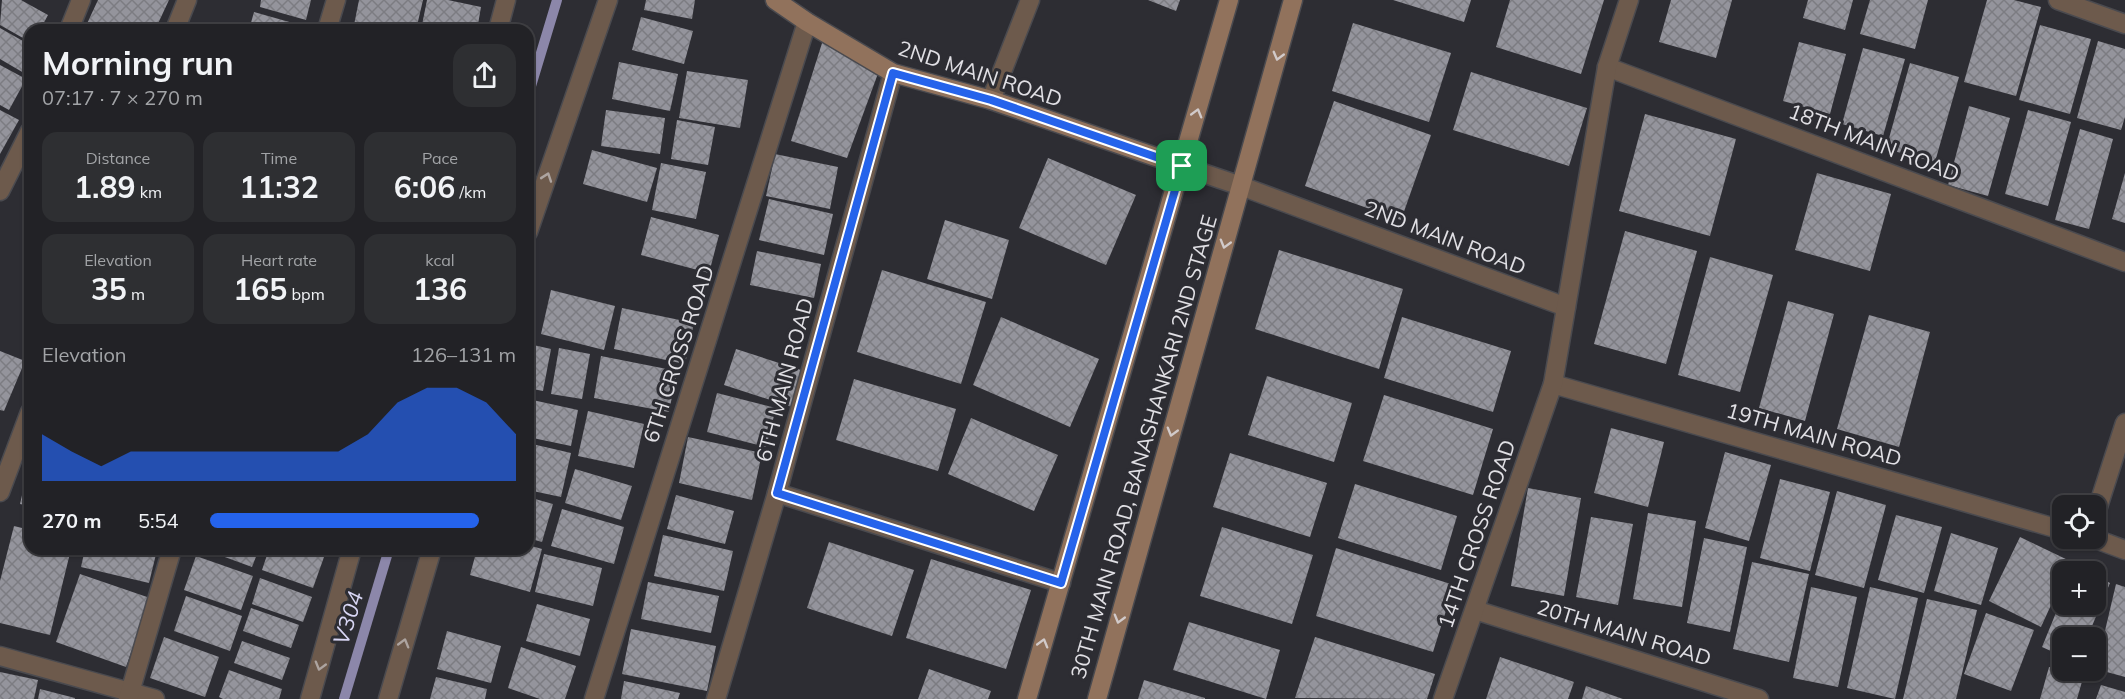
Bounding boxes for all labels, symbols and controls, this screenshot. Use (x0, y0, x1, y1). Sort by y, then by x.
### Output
street label: 2ND MAIN ROAD (895, 34, 1066, 112)
text: Morning run (42, 42, 234, 83)
button: share (453, 44, 516, 107)
one-way arrow (1273, 51, 1285, 61)
text: 07:17 · 7 × 270 m (42, 85, 203, 110)
street label: 18TH MAIN ROAD (1785, 97, 1964, 187)
one-way arrow (1190, 108, 1202, 119)
pin (1156, 140, 1207, 191)
text: Distance (86, 148, 150, 168)
text: Time (261, 148, 297, 168)
text: Pace (422, 148, 458, 168)
icon: arrive (1165, 149, 1198, 182)
text: 1.89 (74, 168, 135, 206)
text: 11:32 (239, 168, 319, 206)
text: 6:06 (394, 168, 455, 206)
one-way arrow (540, 172, 552, 182)
text: km (135, 182, 162, 202)
text: /km (455, 182, 486, 202)
street label: 2ND MAIN ROAD (1361, 194, 1530, 280)
street label: 30TH MAIN ROAD, BANASHANKARI 2ND STAGE (1064, 212, 1222, 682)
one-way arrow (1219, 239, 1232, 249)
text: Elevation (84, 250, 152, 270)
text: Heart rate (241, 250, 317, 270)
text: kcal (425, 250, 455, 270)
street label: 6TH CROSS ROAD (637, 262, 719, 446)
text: 35 (91, 270, 127, 308)
text: 165 (233, 270, 287, 308)
text: 136 (413, 270, 467, 308)
text: m (127, 284, 145, 304)
text: bpm (287, 284, 325, 304)
street label: 6TH MAIN ROAD (750, 295, 818, 464)
text: Elevation (42, 342, 127, 367)
text: 126–131 m (411, 342, 516, 367)
street label: 19TH MAIN ROAD (1724, 397, 1905, 471)
one-way arrow (1167, 426, 1179, 437)
street label: 14TH CROSS ROAD (1432, 436, 1521, 631)
map controls (2052, 495, 2106, 681)
button: locate (2052, 495, 2106, 549)
text: 270 m (42, 508, 101, 533)
text: 5:54 (138, 508, 179, 533)
button: + (2052, 561, 2106, 615)
water label: V304 (327, 588, 369, 648)
street label: 20TH MAIN ROAD (1534, 593, 1715, 671)
one-way arrow (1114, 614, 1126, 624)
button: − (2052, 627, 2106, 681)
one-way arrow (397, 638, 410, 648)
one-way arrow (1036, 638, 1049, 648)
one-way arrow (314, 661, 327, 671)

